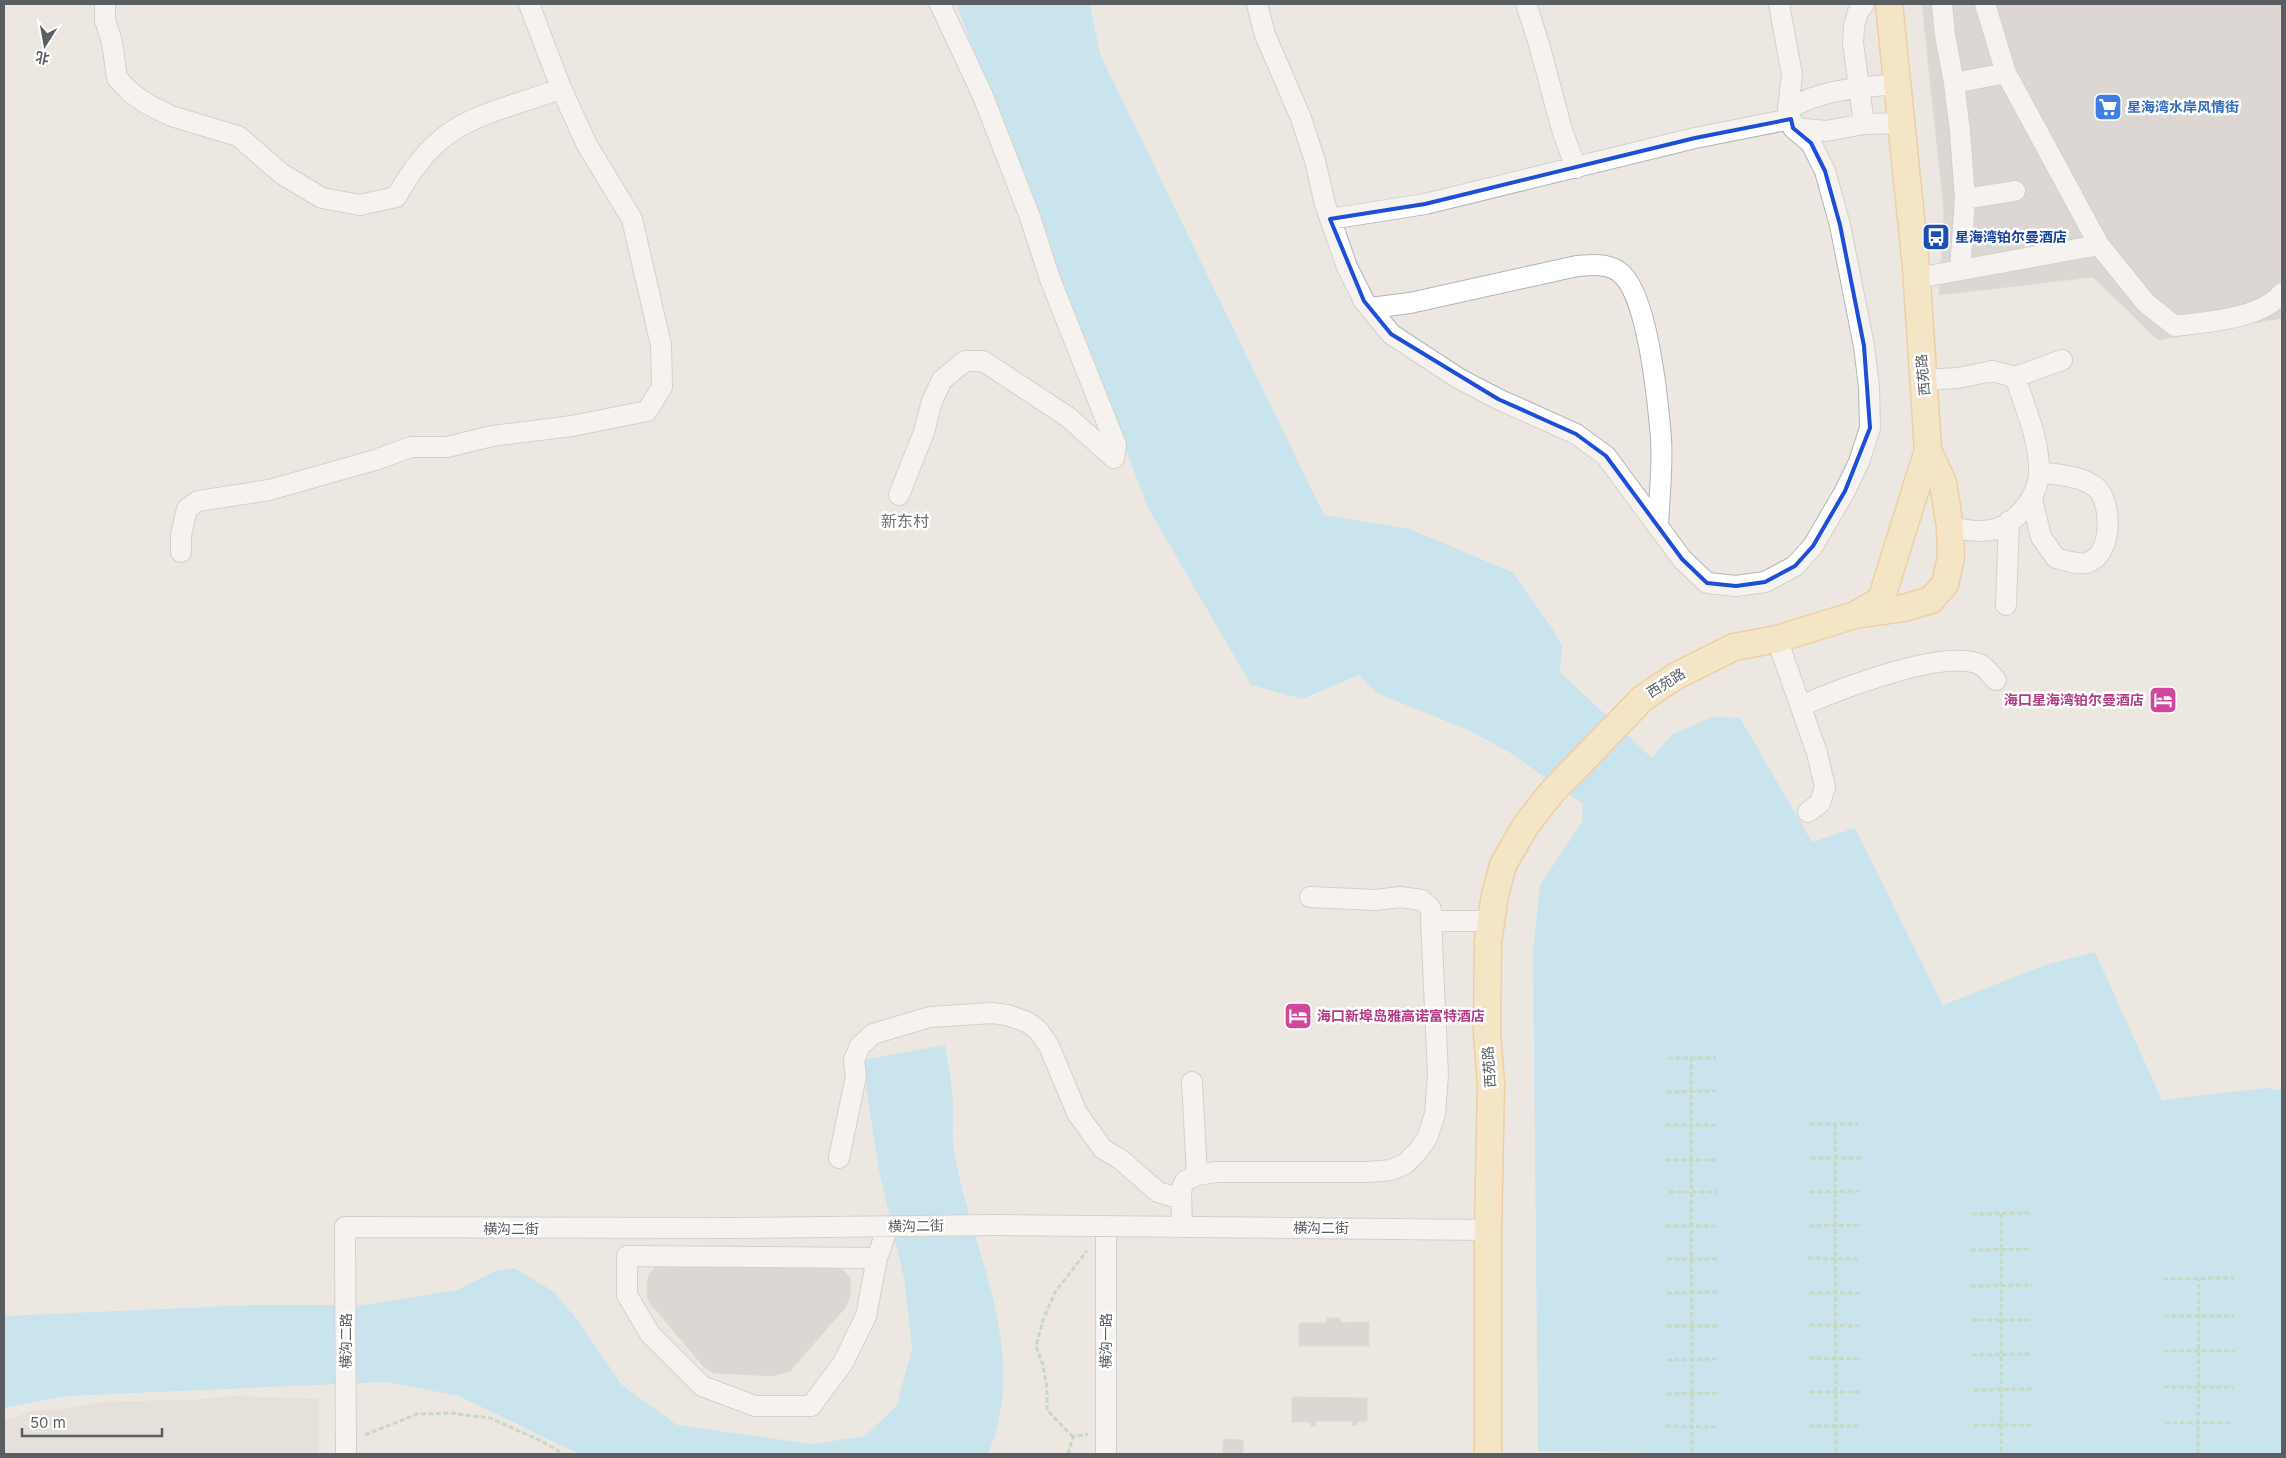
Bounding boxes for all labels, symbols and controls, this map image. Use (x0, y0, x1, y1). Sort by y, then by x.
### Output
north arrow (20, 20, 70, 70)
text: 北 (34, 49, 51, 68)
supermarket icon: 星海湾水岸风情街 (2093, 92, 2123, 122)
place label: 星海湾水岸风情街 (2127, 98, 2239, 115)
bus stop icon: 星海湾铂尔曼酒店 (1921, 222, 1951, 252)
place label: 星海湾铂尔曼酒店 (1955, 228, 2067, 245)
street label: 西苑路 (1912, 353, 1933, 397)
district label: 新东村 (881, 511, 929, 531)
street label: 西苑路 (1643, 664, 1688, 701)
hotel icon: 海口星海湾铂尔曼酒店 (2148, 685, 2178, 715)
place label: 海口星海湾铂尔曼酒店 (2004, 691, 2144, 708)
hotel icon: 海口新埠岛雅高诺富特酒店 (1283, 1001, 1313, 1031)
place label: 海口新埠岛雅高诺富特酒店 (1317, 1007, 1485, 1024)
street label: 西苑路 (1479, 1045, 1498, 1089)
street label: 横沟二街 (888, 1217, 944, 1234)
street label: 横沟二街 (1293, 1219, 1349, 1236)
street label: 横沟二街 (483, 1220, 539, 1237)
street label: 横沟二路 (337, 1313, 354, 1369)
street label: 横沟一路 (1097, 1313, 1114, 1369)
scale bar (22, 1406, 162, 1438)
text: 50 m (30, 1413, 66, 1432)

